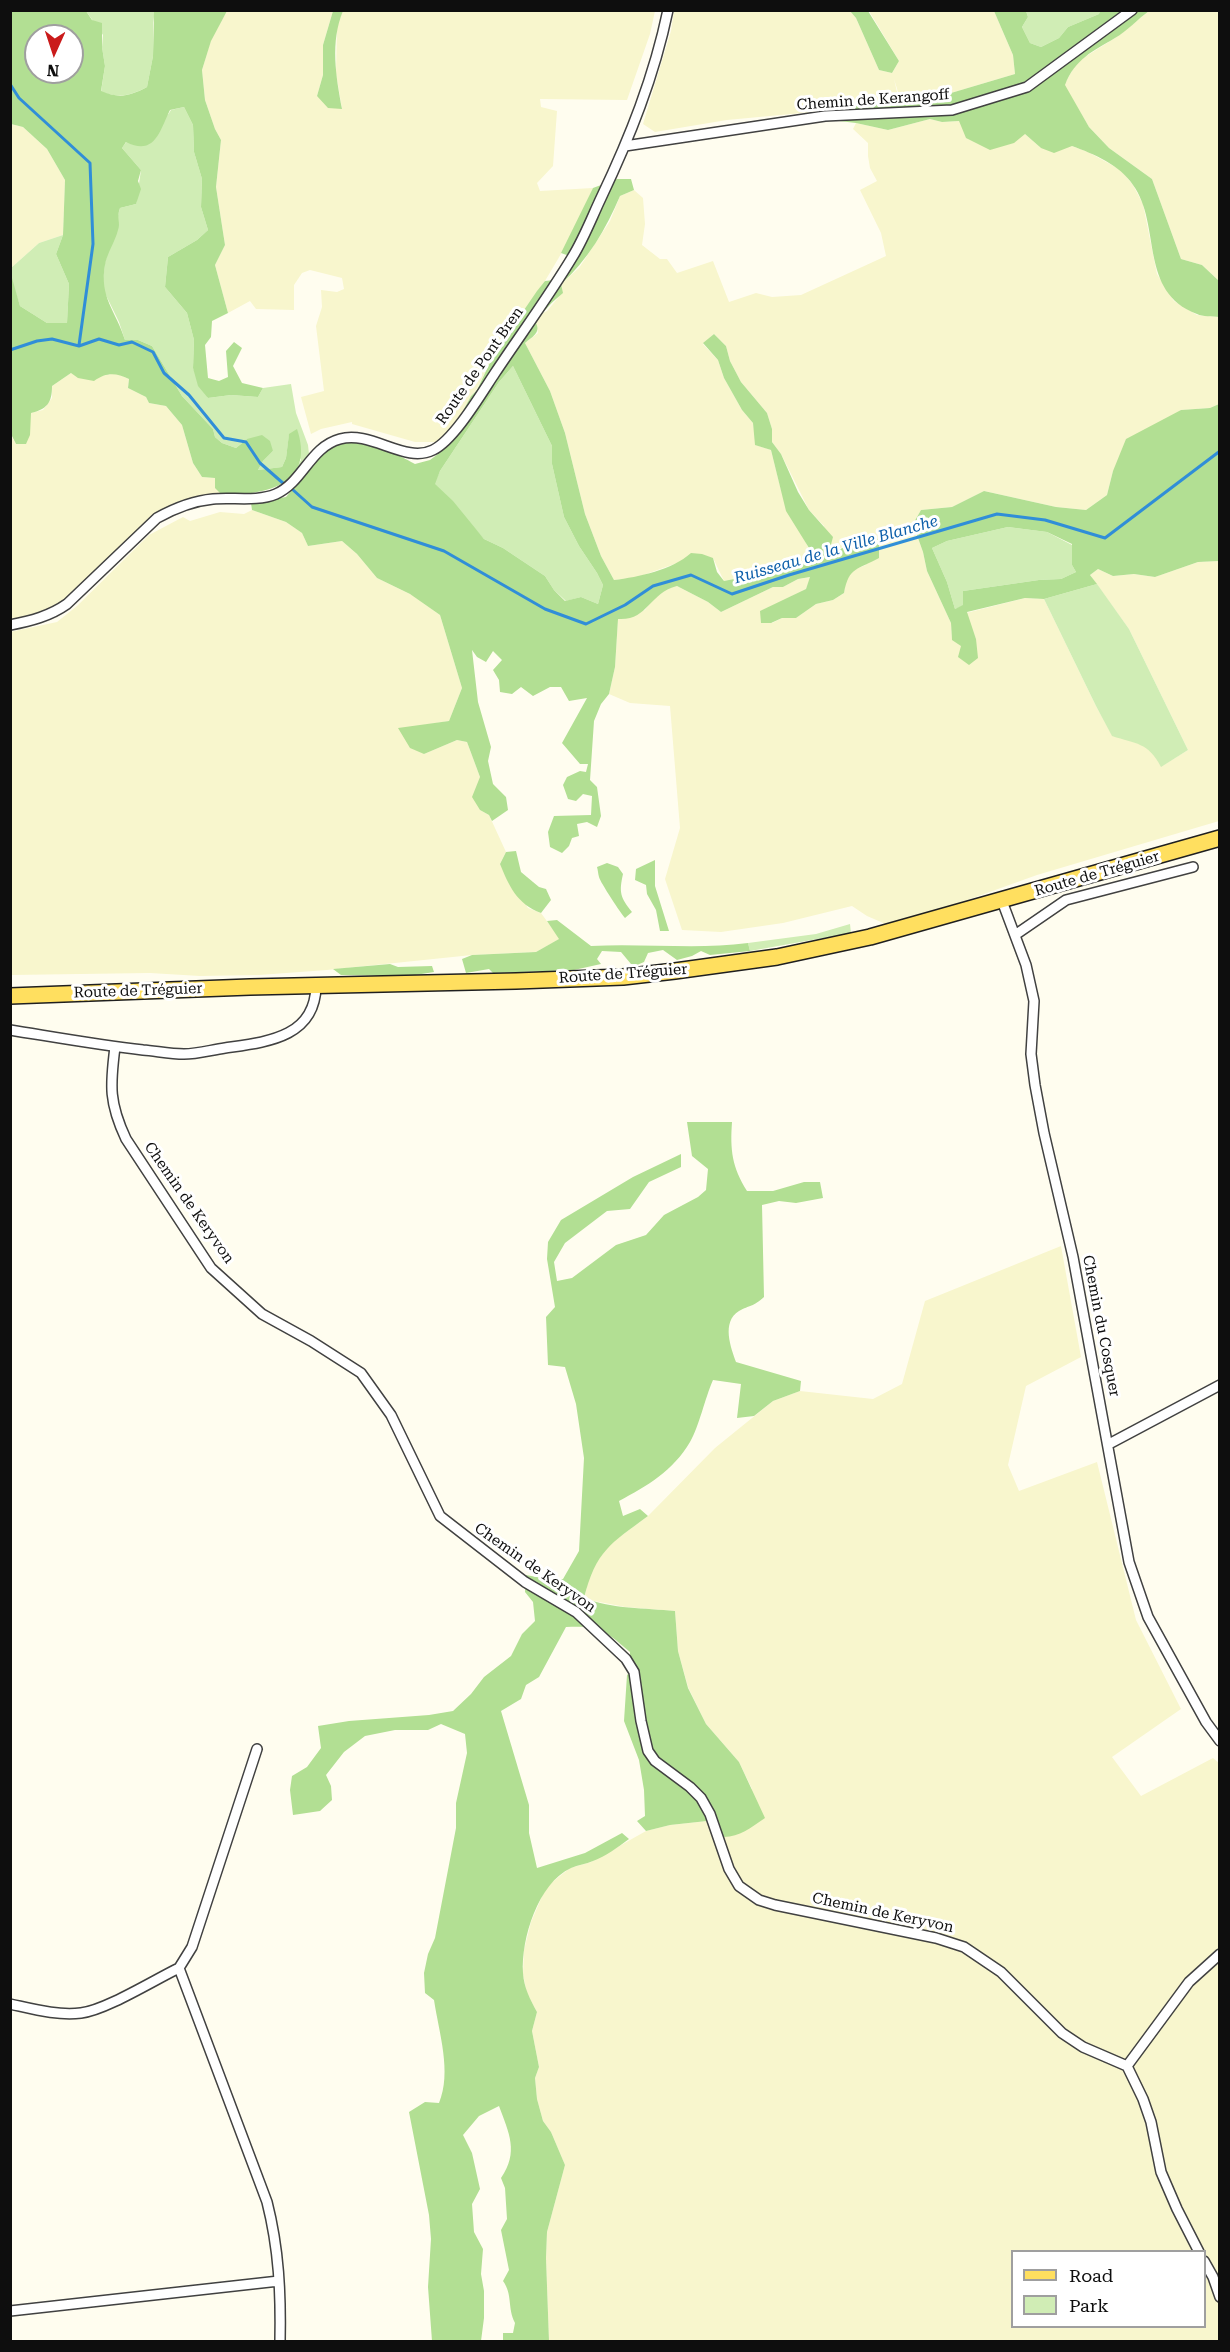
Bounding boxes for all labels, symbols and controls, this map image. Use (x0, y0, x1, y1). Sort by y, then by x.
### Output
north arrow (24, 24, 84, 84)
text: N (46, 61, 60, 80)
street label: Chemin de Kerangoff (796, 86, 950, 114)
street label: Route de Pont Bren (433, 304, 527, 428)
water label: Ruisseau de la Ville Blanche (732, 512, 940, 588)
street label: Route de Tréguier (1033, 848, 1161, 900)
street label: Route de Tréguier (558, 961, 688, 987)
street label: Route de Tréguier (73, 980, 203, 1002)
street label: Chemin de Keryvon (140, 1139, 238, 1267)
street label: Chemin du Cosquer (1078, 1254, 1124, 1398)
street label: Chemin de Keryvon (471, 1519, 599, 1617)
street label: Chemin de Keryvon (811, 1889, 955, 1937)
legend (1011, 2250, 1206, 2328)
text: Road (1069, 2265, 1113, 2286)
text: Park (1069, 2295, 1109, 2316)

